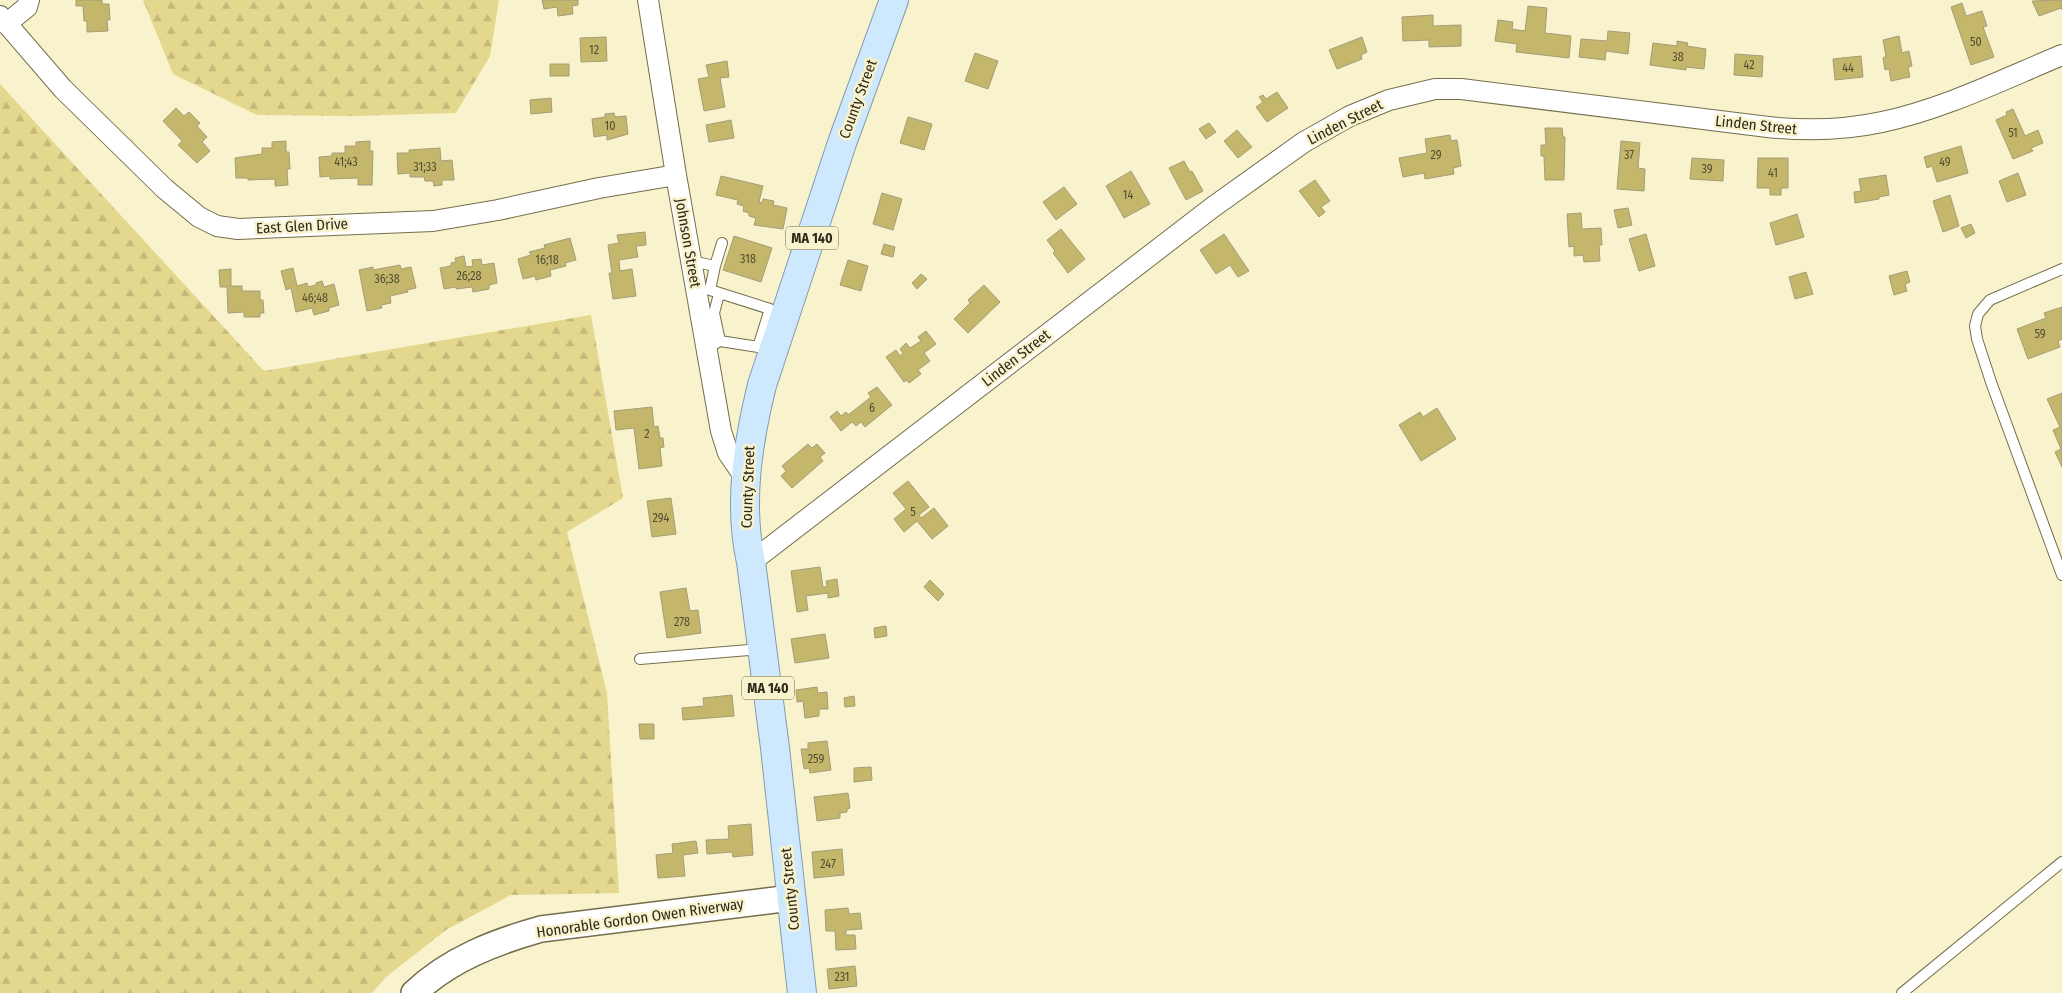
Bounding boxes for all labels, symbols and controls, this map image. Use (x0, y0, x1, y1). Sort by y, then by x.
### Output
house number: 50 (1970, 35, 1982, 49)
house number: 12 (589, 43, 599, 57)
house number: 38 (1672, 50, 1684, 64)
street label: County Street (835, 57, 881, 141)
house number: 42 (1744, 58, 1754, 72)
house number: 44 (1842, 61, 1854, 75)
street label: Linden Street (1304, 95, 1386, 149)
street label: Linden Street (1714, 112, 1798, 138)
house number: 10 (605, 119, 615, 133)
house number: 51 (2008, 126, 2018, 140)
house number: 29 (1430, 148, 1442, 162)
house number: 37 (1624, 148, 1634, 162)
house number: 41;43 (334, 155, 358, 169)
house number: 49 (1939, 155, 1951, 169)
house number: 31;33 (413, 160, 437, 174)
house number: 39 (1701, 162, 1713, 176)
house number: 41 (1768, 166, 1778, 180)
house number: 14 (1123, 188, 1133, 202)
street label: Johnson Street (671, 197, 705, 289)
street label: East Glen Drive (256, 215, 348, 237)
road number: MA 140 (786, 227, 838, 250)
house number: 318 (740, 252, 756, 266)
house number: 16;18 (535, 253, 559, 267)
house number: 26;28 (456, 269, 482, 283)
house number: 36;38 (374, 272, 400, 286)
house number: 46;48 (302, 291, 328, 305)
street label: Linden Street (978, 326, 1054, 390)
house number: 59 (2034, 327, 2046, 341)
house number: 6 (869, 401, 875, 415)
house number: 2 (644, 427, 650, 441)
street label: County Street (738, 445, 758, 529)
house number: 5 (910, 505, 916, 519)
house number: 294 (653, 511, 670, 525)
house number: 278 (674, 615, 690, 629)
road number: MA 140 (742, 676, 794, 700)
house number: 259 (808, 752, 824, 766)
street label: County Street (777, 847, 803, 931)
house number: 247 (820, 857, 836, 871)
street label: Honorable Gordon Owen Riverway (535, 894, 745, 941)
house number: 231 (834, 970, 850, 984)

